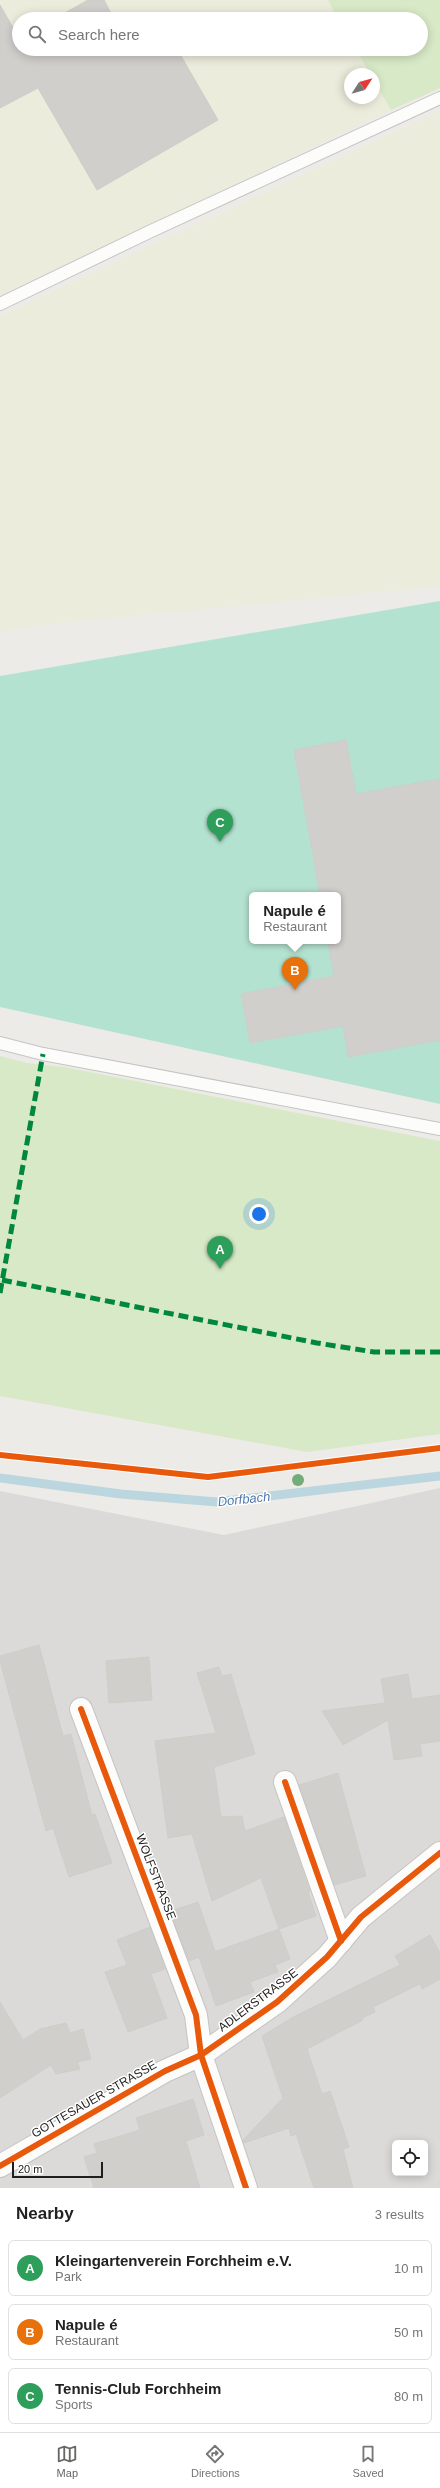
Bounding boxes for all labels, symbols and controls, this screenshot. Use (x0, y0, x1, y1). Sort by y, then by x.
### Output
search box (12, 12, 428, 56)
icon: search (26, 23, 48, 45)
text: Search here (58, 26, 140, 43)
north arrow (344, 68, 380, 104)
pin: C (207, 809, 233, 842)
popup (249, 892, 341, 944)
text: Napule é (263, 902, 326, 919)
text: Restaurant (263, 919, 327, 934)
pin: B (282, 957, 308, 990)
your location (249, 1204, 269, 1224)
pin: A (207, 1236, 233, 1269)
water label: Dorfbach (217, 1489, 271, 1509)
street label: WOLFSTRASSE (133, 1832, 179, 1922)
street label: ADLERSTRASSE (215, 1966, 301, 2034)
street label: GOTTESAUER STRASSE (29, 2057, 159, 2141)
map controls (392, 2140, 428, 2176)
button: locate (392, 2140, 428, 2176)
scale bar (12, 2160, 103, 2179)
text: 20 m (18, 2163, 42, 2175)
text: Nearby (16, 2204, 74, 2223)
text: 3 results (375, 2207, 424, 2222)
text: Kleingartenverein Forchheim e.V. (55, 2252, 292, 2269)
text: A (25, 2261, 35, 2276)
text: 10 m (394, 2261, 423, 2276)
text: Park (55, 2269, 82, 2284)
text: Napule é (55, 2316, 118, 2333)
text: B (25, 2325, 35, 2340)
text: 50 m (394, 2325, 423, 2340)
text: Restaurant (55, 2333, 119, 2348)
text: Tennis-Club Forchheim (55, 2380, 221, 2397)
text: C (25, 2389, 35, 2404)
text: 80 m (394, 2389, 423, 2404)
text: Sports (55, 2397, 93, 2412)
tab: Map (56, 2443, 78, 2479)
tab: Directions (191, 2443, 240, 2479)
tab: Saved (352, 2443, 384, 2479)

